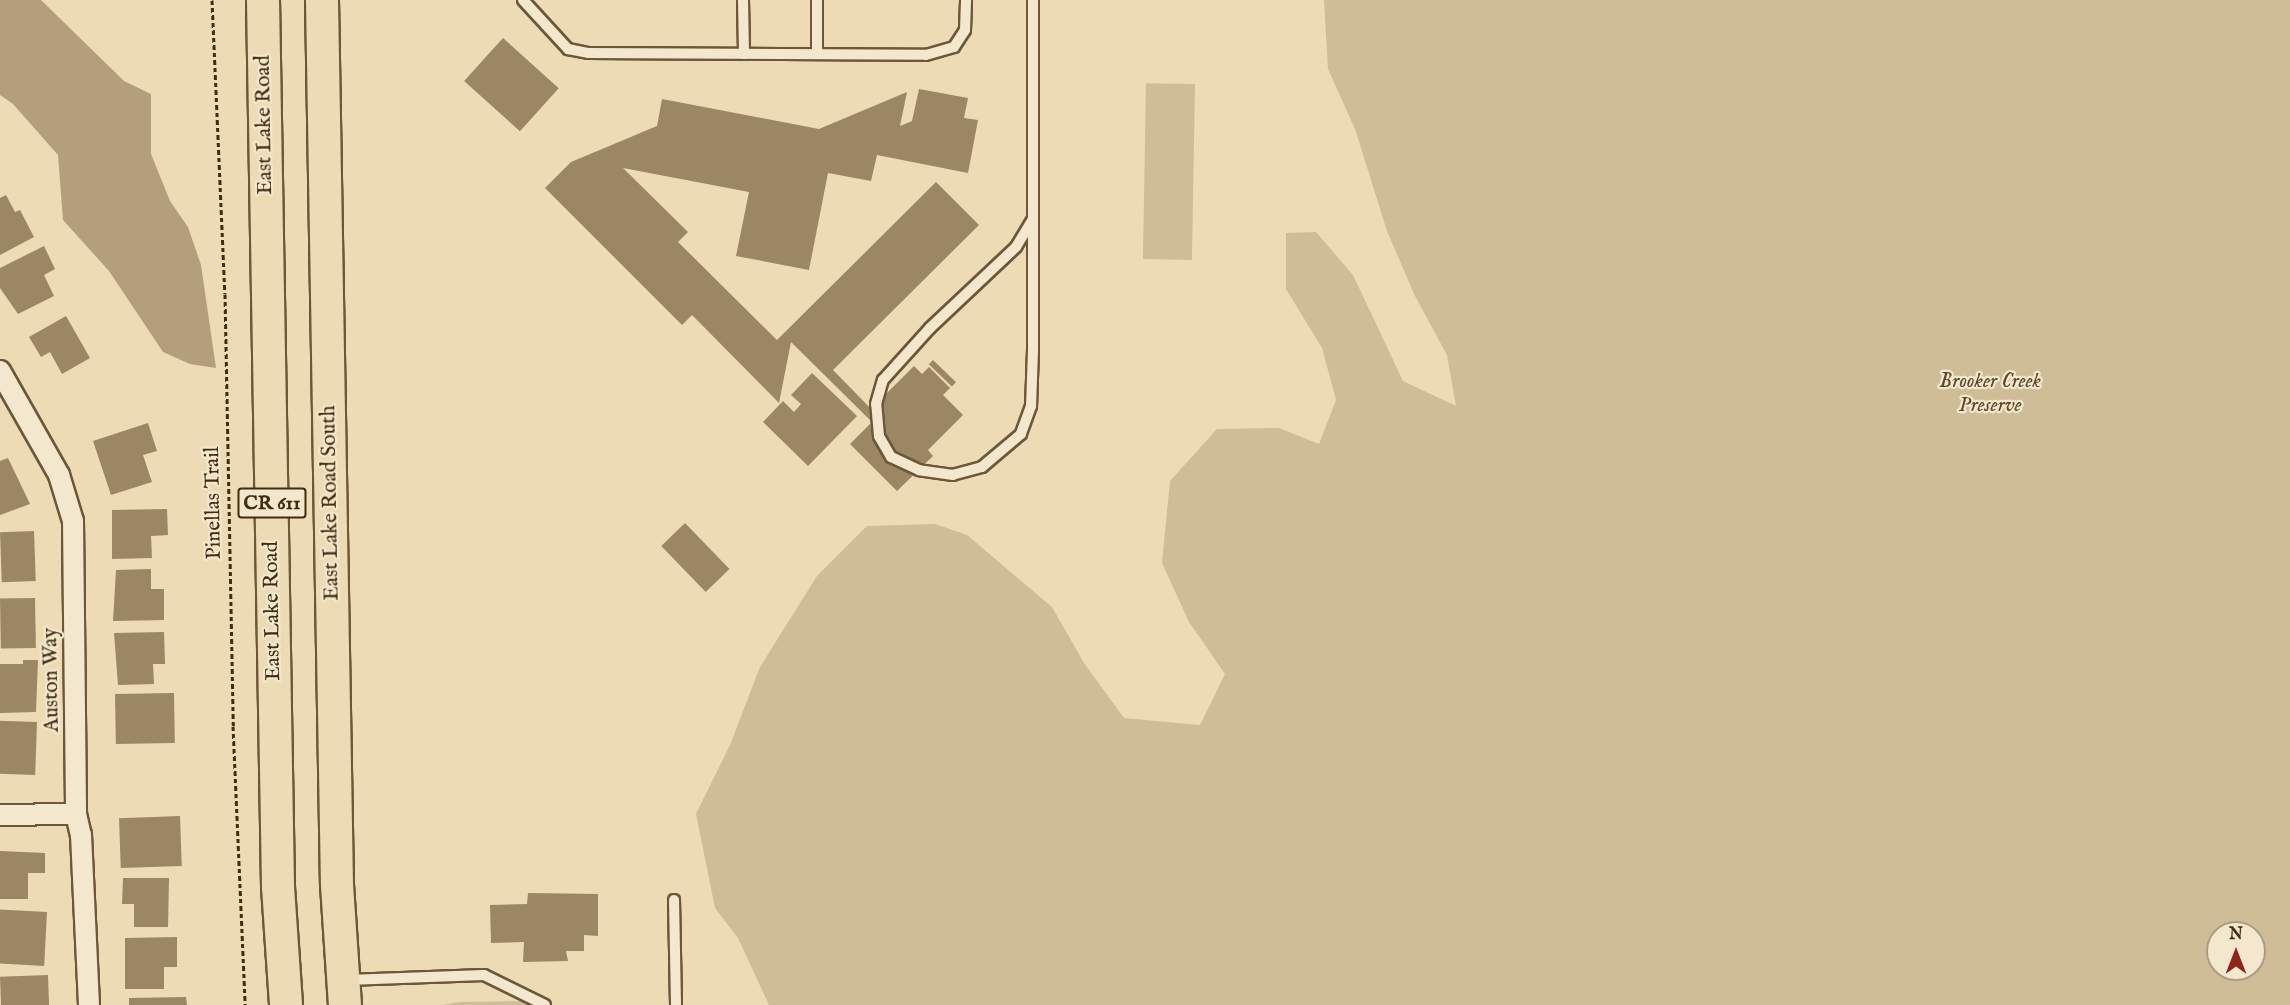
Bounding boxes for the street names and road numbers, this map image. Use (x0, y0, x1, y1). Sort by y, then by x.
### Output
street label: East Lake Road (251, 55, 279, 195)
street label: East Lake Road South (317, 405, 345, 601)
street label: Pinellas Trail (200, 446, 228, 560)
road number: CR 611 (236, 486, 308, 520)
street label: East Lake Road (259, 541, 287, 681)
street label: Auston Way (38, 628, 66, 732)

